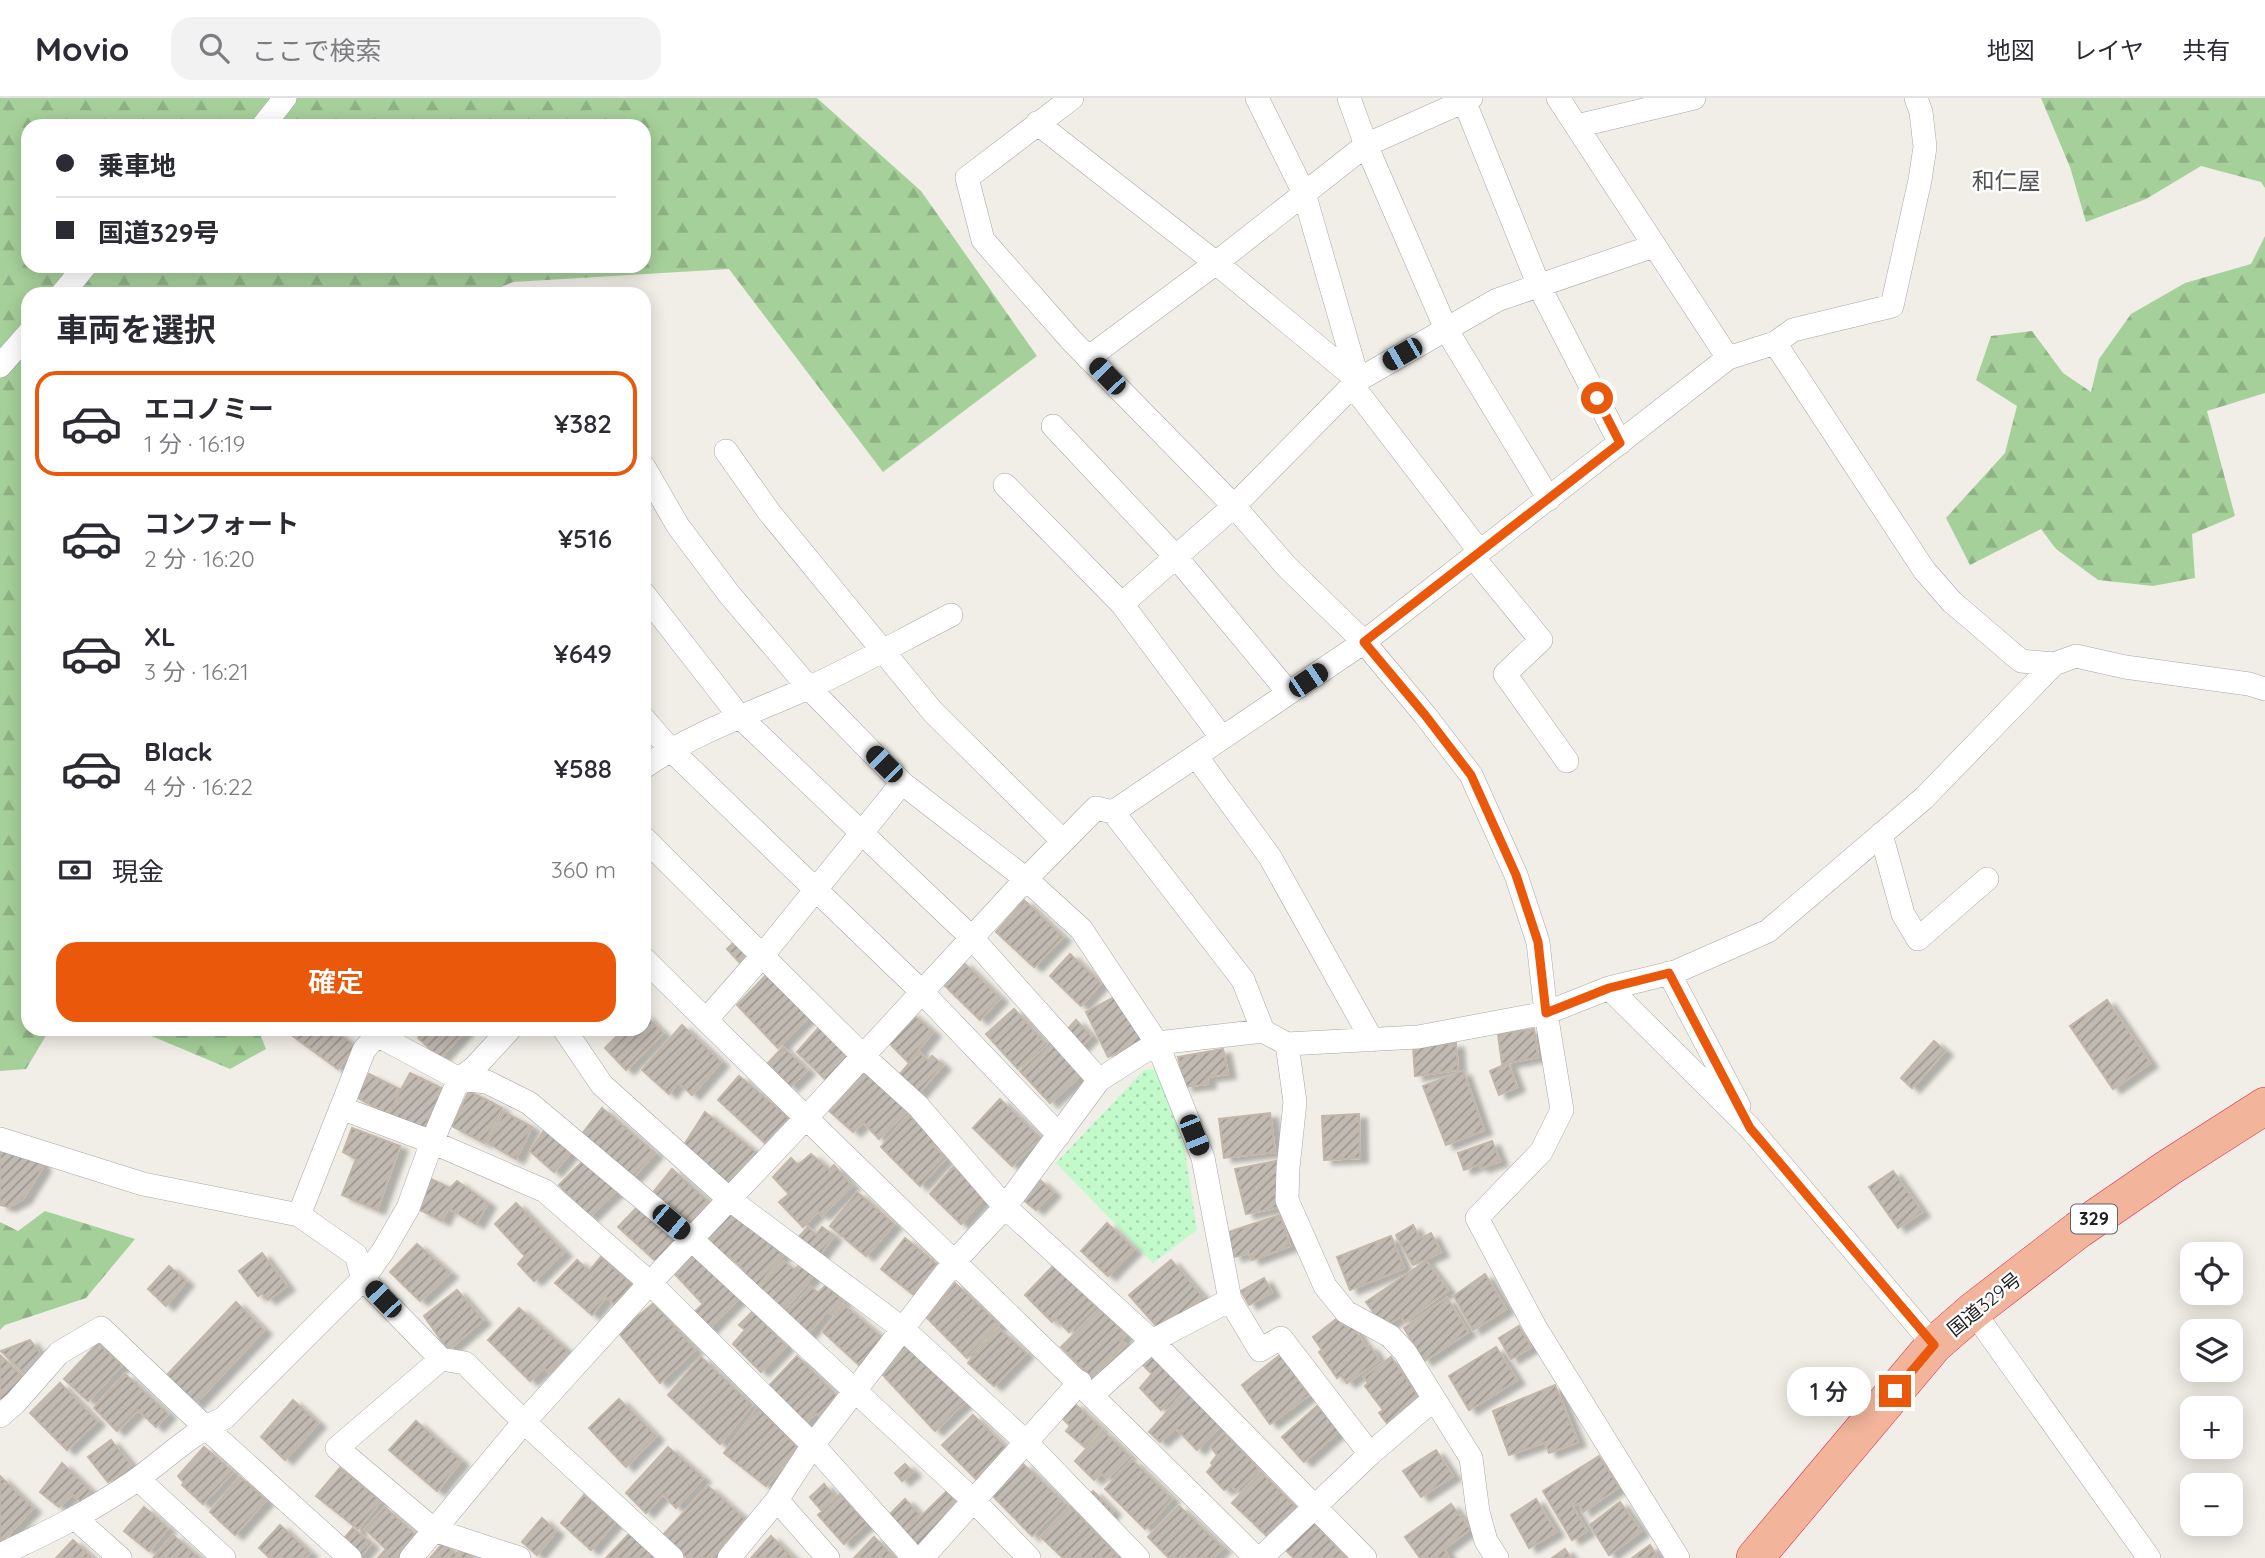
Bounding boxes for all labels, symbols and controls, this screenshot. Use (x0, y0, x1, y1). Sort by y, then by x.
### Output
search box (171, 17, 661, 80)
text: Movio (35, 28, 129, 69)
icon: search (195, 29, 233, 67)
text: ここで検索 (251, 34, 381, 67)
text: 地図 (1987, 35, 2035, 65)
text: レイヤ (2073, 35, 2144, 65)
text: 共有 (2182, 35, 2230, 65)
text: 乗車地 (98, 149, 176, 182)
district label: 和仁屋 (1972, 166, 2041, 195)
text: 国道329号 (98, 216, 220, 249)
text: 車両を選択 (56, 309, 216, 349)
car (1379, 334, 1426, 374)
car (1085, 354, 1130, 398)
route start (1581, 382, 1613, 414)
icon: car (60, 392, 123, 455)
text: エコノミー (144, 392, 274, 425)
text: ¥382 (554, 407, 612, 440)
text: 1 分 · 16:19 (144, 429, 245, 458)
icon: car (60, 507, 123, 570)
text: コンフォート (144, 507, 299, 540)
text: ¥516 (558, 522, 612, 555)
text: 2 分 · 16:20 (144, 544, 255, 573)
text: XL (144, 620, 176, 653)
icon: car (60, 622, 123, 685)
text: ¥649 (553, 637, 612, 670)
text: 3 分 · 16:21 (144, 657, 249, 686)
car (1285, 660, 1332, 700)
text: Black (144, 735, 213, 768)
icon: car (60, 737, 123, 800)
car (862, 742, 907, 786)
text: ¥588 (554, 752, 612, 785)
text: 4 分 · 16:22 (144, 772, 253, 801)
icon: cash (56, 851, 94, 889)
text: 現金 (112, 855, 164, 888)
text: 360 m (551, 855, 616, 884)
button: 確定 (56, 942, 616, 1022)
car (1177, 1112, 1212, 1158)
car (649, 1200, 694, 1244)
road number: 329 (2071, 1204, 2117, 1234)
map controls (2180, 1242, 2243, 1536)
button: locate (2180, 1242, 2243, 1305)
street label: 国道329号 (1942, 1267, 2026, 1341)
car (361, 1277, 406, 1321)
button: layers (2180, 1319, 2243, 1382)
callout: 1 分 (1786, 1366, 1870, 1416)
route end (1879, 1375, 1911, 1407)
text: 1 分 (1810, 1377, 1848, 1406)
button: + (2180, 1396, 2243, 1459)
button: − (2180, 1473, 2243, 1536)

